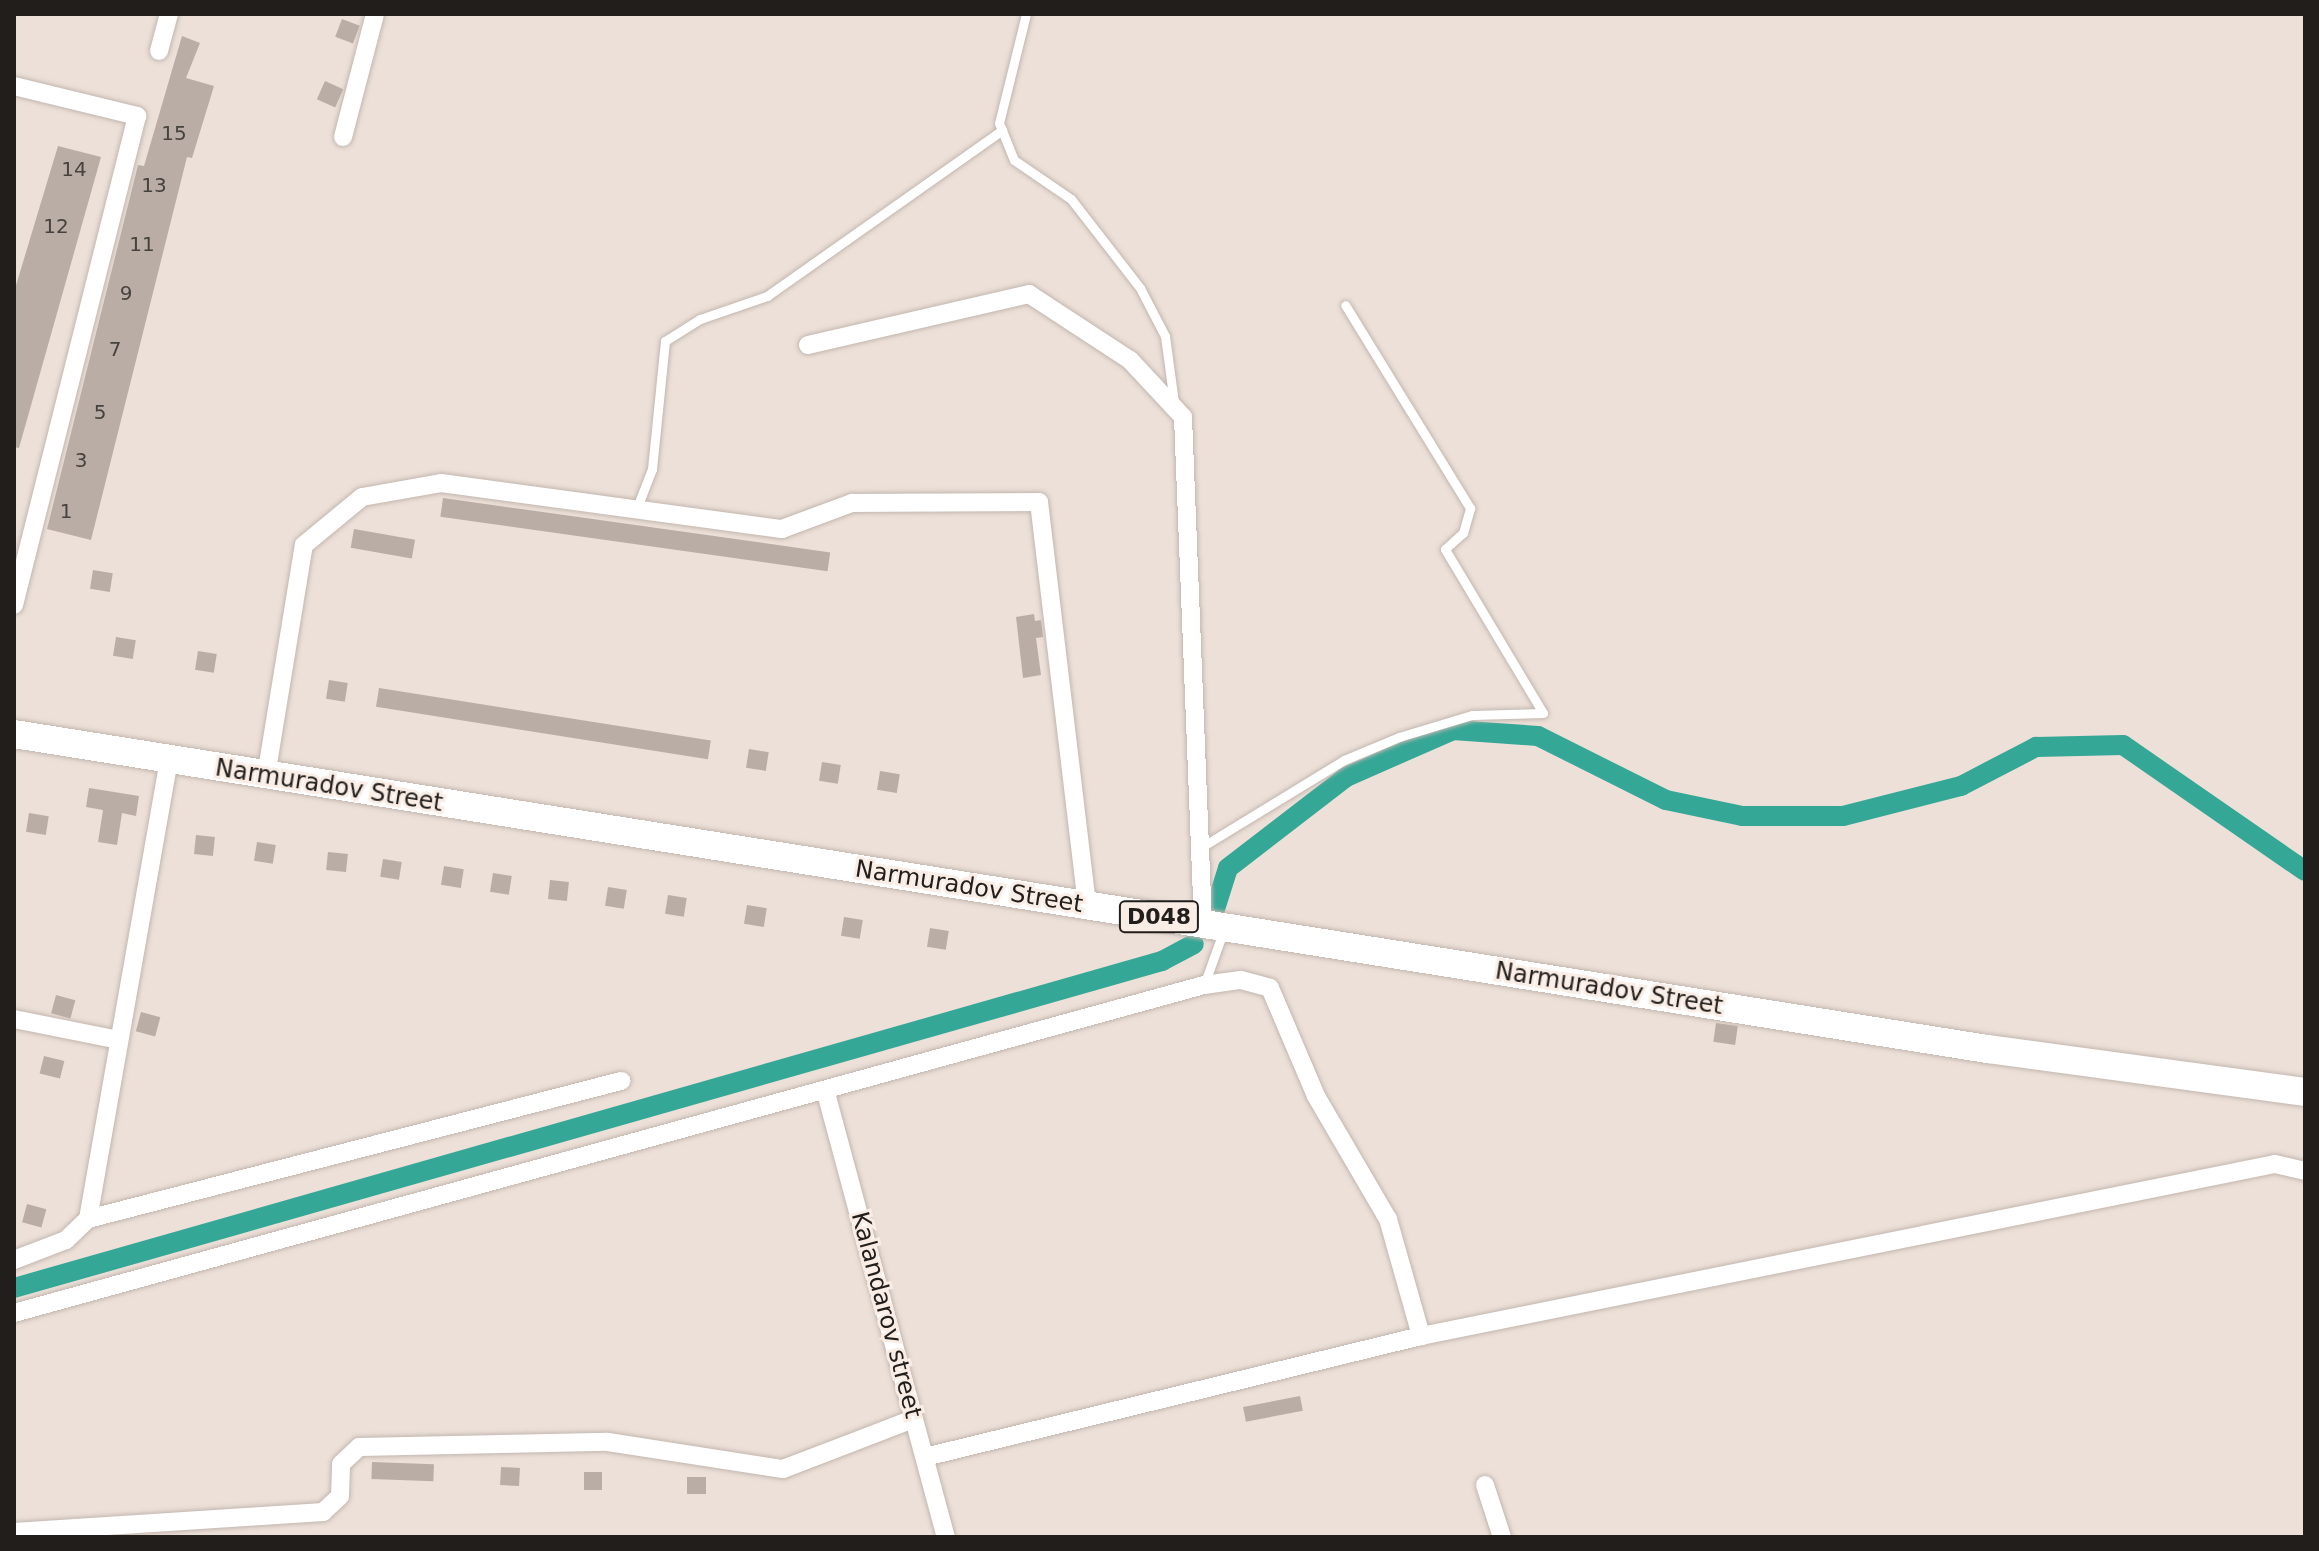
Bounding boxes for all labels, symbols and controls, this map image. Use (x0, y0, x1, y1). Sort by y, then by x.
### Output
house number: 15 (161, 121, 187, 145)
house number: 14 (61, 157, 87, 181)
house number: 13 (141, 173, 167, 197)
house number: 12 (43, 214, 69, 238)
house number: 11 (129, 232, 155, 256)
house number: 9 (120, 281, 132, 305)
house number: 7 (109, 337, 121, 361)
house number: 5 (94, 400, 106, 424)
house number: 3 (75, 448, 87, 472)
house number: 1 (60, 499, 72, 523)
street label: Narmuradov Street (213, 754, 445, 818)
street label: Narmuradov Street (853, 855, 1085, 919)
road number: D048 (1117, 899, 1201, 935)
street label: Narmuradov Street (1493, 957, 1725, 1021)
street label: Kalandarov street (845, 1209, 927, 1421)

